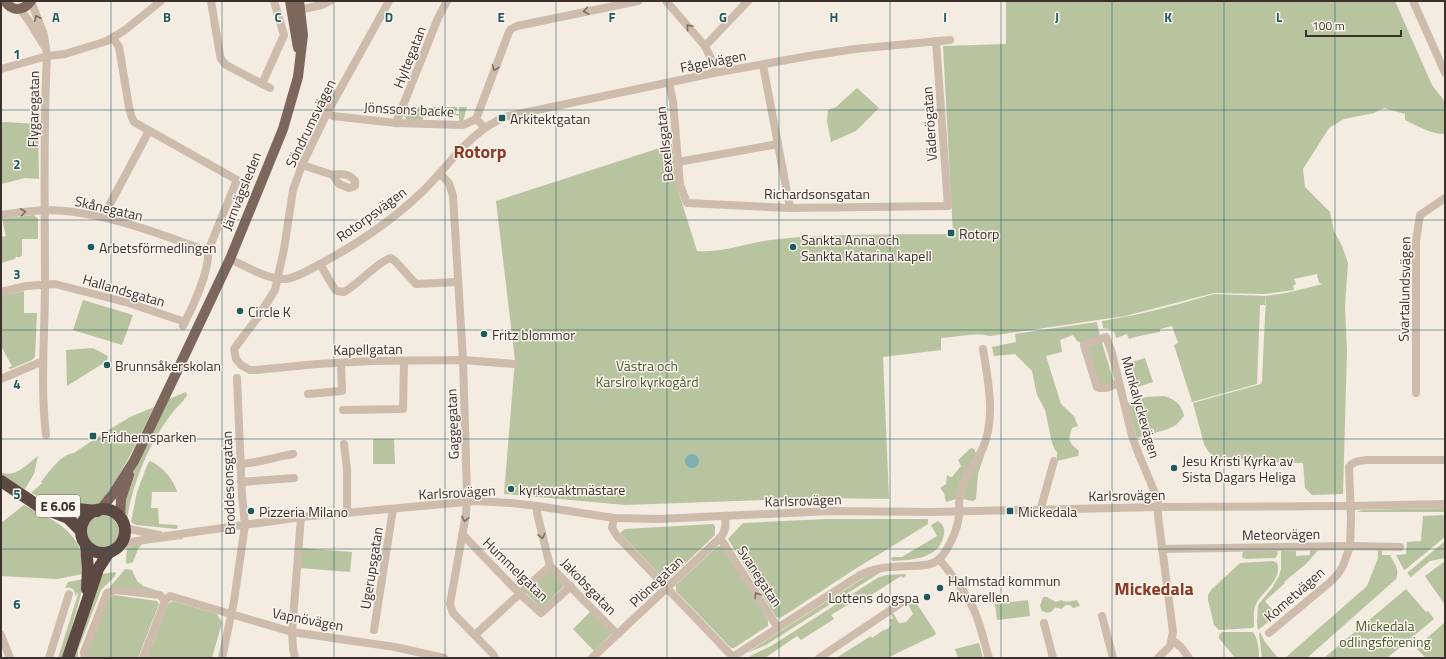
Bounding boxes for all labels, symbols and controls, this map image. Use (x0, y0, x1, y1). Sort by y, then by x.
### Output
text: A (52, 7, 60, 27)
text: B (163, 7, 171, 27)
text: C (274, 7, 282, 27)
text: D (385, 7, 393, 27)
text: E (497, 7, 505, 27)
one-way arrow (583, 7, 589, 15)
text: F (609, 7, 616, 27)
text: G (719, 7, 727, 27)
text: H (830, 7, 838, 27)
text: I (943, 7, 947, 27)
text: J (1055, 7, 1059, 27)
text: K (1164, 7, 1172, 27)
text: L (1276, 7, 1282, 27)
scale bar (1306, 12, 1401, 38)
one-way arrow (34, 15, 42, 22)
text: 100 m (1312, 16, 1345, 35)
street label: Hyltegatan (387, 23, 431, 91)
one-way arrow (687, 25, 694, 32)
text: 1 (13, 44, 21, 64)
street label: Fågelvägen (678, 44, 748, 78)
one-way arrow (491, 65, 499, 72)
street label: Flygaregatan (22, 70, 44, 148)
street label: Söndrumsvägen (280, 75, 340, 171)
street label: Väderögatan (916, 86, 942, 162)
street label: Jönssons backe (363, 96, 455, 122)
street label: Bexellsgatan (650, 105, 678, 183)
place label: Arkitektgatan (510, 108, 590, 129)
marker: Arkitektgatan (497, 113, 507, 123)
district label: Rotorp (453, 138, 507, 165)
street label: Järnvägsleden (216, 149, 266, 233)
text: 2 (13, 154, 21, 174)
street label: Rotorpsvägen (332, 181, 410, 247)
street label: Richardsonsgatan (764, 183, 870, 204)
street label: Skånegatan (73, 190, 145, 226)
one-way arrow (19, 208, 26, 217)
place label: Rotorp (959, 223, 999, 244)
marker: Rotorp (946, 228, 956, 238)
place label: Sankta Anna och Sankta Katarina kapell (801, 229, 932, 266)
street label: Svartalundsvägen (1393, 236, 1415, 342)
place label: Arbetsförmedlingen (99, 237, 217, 258)
marker: Arbetsförmedlingen (86, 242, 96, 252)
marker: Sankta Anna och Sankta Katarina kapell (788, 242, 798, 252)
text: 3 (13, 264, 21, 284)
street label: Hallandsgatan (80, 268, 168, 312)
place label: Circle K (248, 301, 291, 322)
marker: Circle K (235, 306, 245, 316)
place label: Fritz blommor (492, 324, 575, 345)
marker: Fritz blommor (479, 329, 489, 339)
street label: Kapellgatan (333, 338, 403, 360)
street label: Munkalyckevägen (1116, 354, 1166, 460)
place label: Brunnsåkerskolan (115, 355, 221, 376)
park label: Västra och Karslro kyrkogård (595, 355, 699, 392)
marker: Brunnsåkerskolan (102, 360, 112, 370)
text: 4 (13, 374, 21, 394)
street label: Gaggegatan (440, 388, 464, 460)
place label: Fridhemsparken (101, 426, 197, 447)
marker: Fridhemsparken (88, 431, 98, 441)
street label: Broddesonsgatan (216, 431, 240, 535)
place label: Jesu Kristi Kyrka av Sista Dagars Heliga (1182, 450, 1296, 487)
marker: Jesu Kristi Kyrka av Sista Dagars Heliga (1169, 463, 1179, 473)
place label: kyrkovaktmästare (519, 479, 625, 500)
street label: Karlsrovägen (418, 480, 496, 504)
text: 5 (13, 484, 21, 504)
marker: kyrkovaktmästare (506, 484, 516, 494)
street label: Karlsrovägen (1088, 484, 1166, 506)
street label: Karlsrovägen (764, 488, 842, 512)
road number: E 6.06 (36, 495, 80, 517)
place label: Pizzeria Milano (259, 501, 348, 522)
place label: Mickedala (1018, 501, 1077, 522)
marker: Pizzeria Milano (246, 506, 256, 516)
marker: Mickedala (1005, 506, 1015, 516)
one-way arrow (461, 515, 469, 522)
street label: Meteorvägen (1242, 523, 1320, 545)
street label: Ugerupsgatan (354, 525, 388, 611)
street label: Hummelgatan (478, 532, 554, 606)
one-way arrow (538, 533, 546, 539)
street label: Svanegatan (732, 541, 788, 611)
street label: Plönegatan (624, 550, 688, 612)
street label: Jakobsgatan (556, 553, 622, 619)
street label: Kometvägen (1259, 562, 1329, 626)
place label: Halmstad kommun Akvarellen (948, 570, 1061, 607)
district label: Mickedala (1114, 575, 1194, 602)
marker: Halmstad kommun Akvarellen (935, 583, 945, 593)
place label: Lottens dogspa (828, 587, 919, 608)
one-way arrow (754, 592, 762, 599)
marker: Lottens dogspa (922, 592, 932, 602)
text: 6 (13, 594, 21, 614)
street label: Vapnövägen (270, 602, 346, 636)
park label: Mickedala odlingsförening (1339, 615, 1431, 652)

